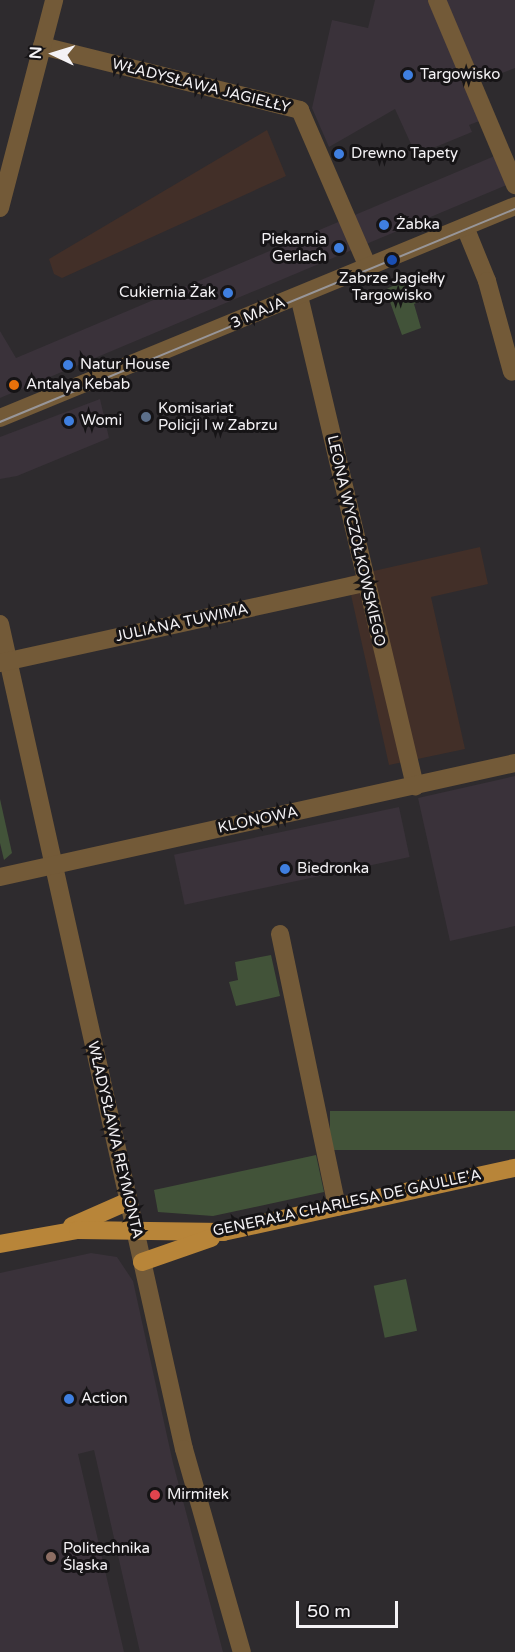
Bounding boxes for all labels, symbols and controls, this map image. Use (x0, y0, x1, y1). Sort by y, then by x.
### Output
north arrow (24, 24, 84, 84)
text: N (26, 46, 46, 60)
street label: WŁADYSŁAWA JAGIEŁŁY (110, 55, 292, 117)
place label: Targowisko (420, 66, 500, 84)
marker: Targowisko (401, 68, 415, 82)
place label: Drewno Tapety (351, 145, 458, 163)
marker: Drewno Tapety (332, 147, 346, 161)
place label: Żabka (396, 216, 440, 234)
marker: Żabka (377, 218, 391, 232)
place label: Piekarnia Gerlach (261, 230, 327, 265)
marker: Piekarnia Gerlach (332, 241, 346, 255)
marker: Zabrze Jagiełły Targowisko (385, 253, 399, 267)
place label: Zabrze Jagiełły Targowisko (339, 269, 445, 304)
place label: Cukiernia Żak (119, 284, 216, 302)
marker: Cukiernia Żak (221, 286, 235, 300)
street label: 3 MAJA (228, 294, 288, 332)
place label: Natur House (80, 356, 170, 374)
marker: Natur House (61, 358, 75, 372)
place label: Antalya Kebab (26, 376, 130, 394)
marker: Antalya Kebab (7, 378, 21, 392)
place label: Komisariat Policji I w Zabrzu (158, 399, 278, 434)
marker: Komisariat Policji I w Zabrzu (139, 410, 153, 424)
place label: Womi (81, 412, 122, 430)
marker: Womi (62, 414, 76, 428)
street label: LEONA WYCZÓŁKOWSKIEGO (323, 434, 389, 648)
street label: JULIANA TUWIMA (114, 600, 250, 646)
street label: KLONOWA (216, 803, 300, 837)
place label: Biedronka (297, 860, 369, 878)
marker: Biedronka (278, 862, 292, 876)
street label: WŁADYSŁAWA REYMONTA (84, 1040, 146, 1240)
street label: GENERAŁA CHARLESA DE GAULLE'A (211, 1166, 483, 1240)
place label: Action (81, 1390, 128, 1408)
marker: Action (62, 1392, 76, 1406)
place label: Mirmiłek (167, 1486, 229, 1504)
marker: Mirmiłek (148, 1488, 162, 1502)
place label: Politechnika Śląska (63, 1539, 150, 1574)
marker: Politechnika Śląska (44, 1550, 58, 1564)
scale bar (299, 1589, 401, 1627)
text: 50 m (307, 1600, 351, 1622)

